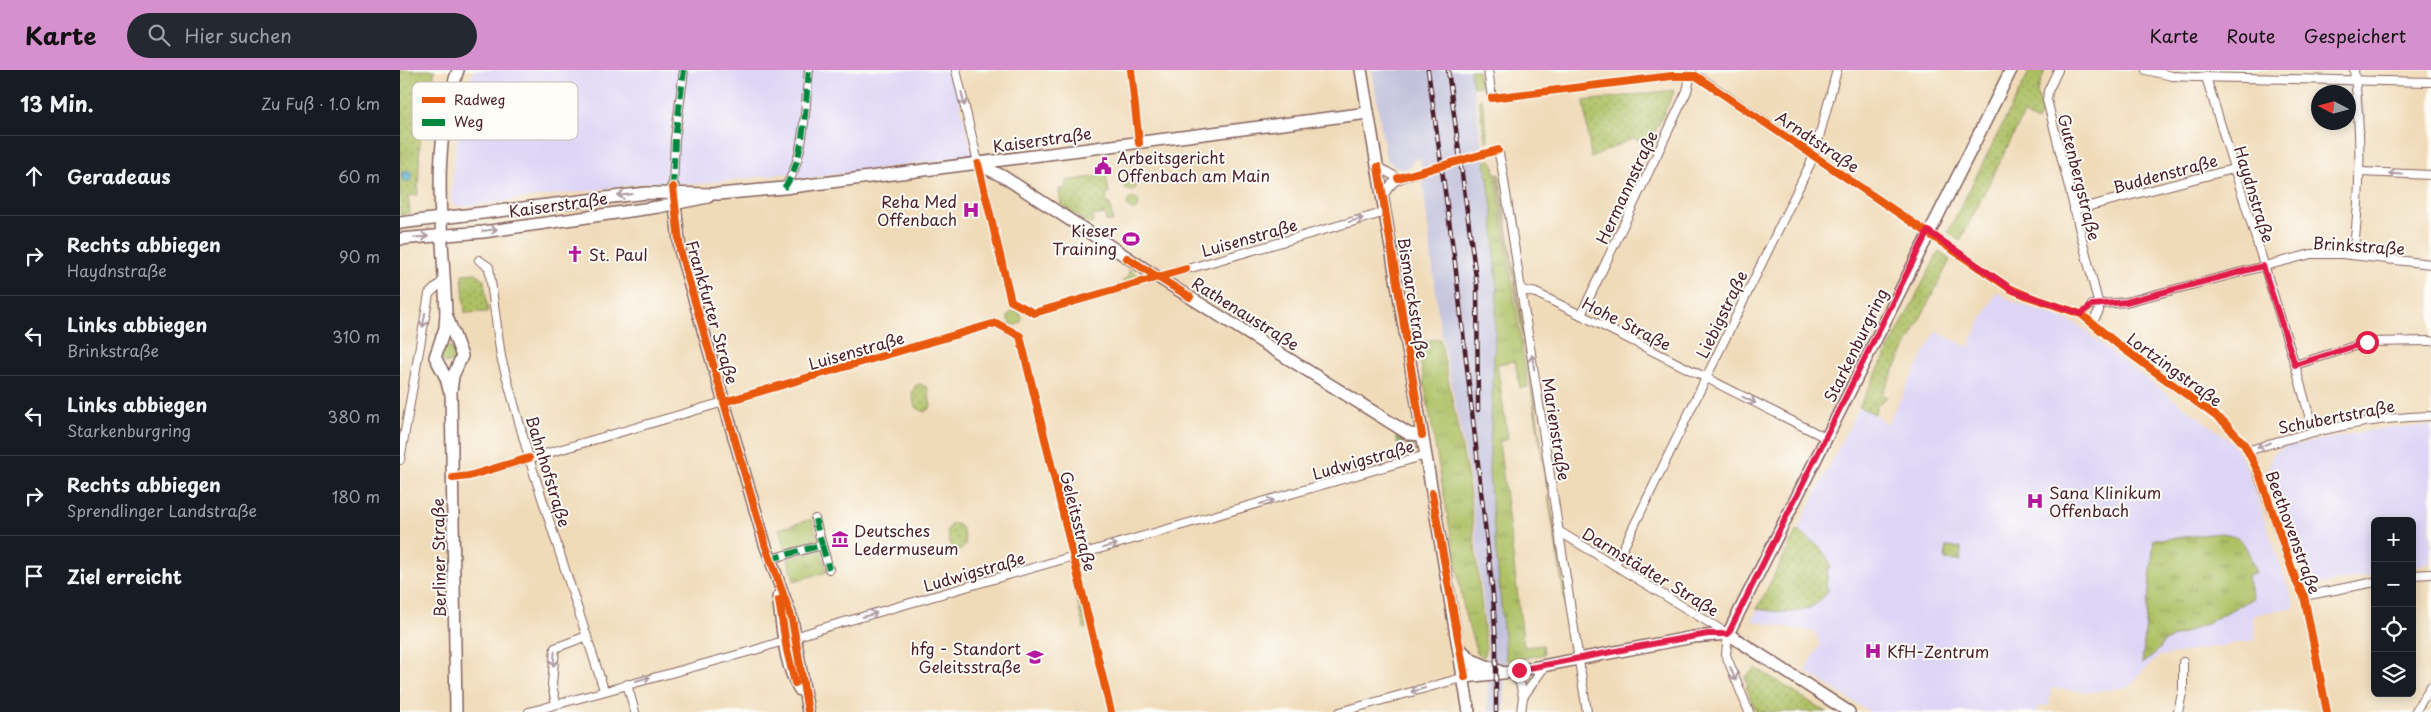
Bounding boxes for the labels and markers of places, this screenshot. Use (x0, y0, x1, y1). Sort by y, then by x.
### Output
place label: Arbeitsgericht Offenbach am Main (1117, 145, 1270, 187)
public building icon: Arbeitsgericht Offenbach am Main (1093, 156, 1113, 176)
place label: Reha Med Offenbach (877, 189, 957, 231)
hospital icon: Reha Med Offenbach (961, 200, 981, 220)
place label: Kieser Training (1052, 218, 1118, 260)
sports icon: Kieser Training (1121, 229, 1141, 249)
place label: St. Paul (589, 242, 648, 266)
church icon: St. Paul (565, 244, 585, 264)
place label: Sana Klinikum Offenbach (2049, 480, 2161, 522)
hospital icon: Sana Klinikum Offenbach (2025, 491, 2045, 511)
place label: Deutsches Ledermuseum (854, 518, 959, 560)
museum icon: Deutsches Ledermuseum (830, 529, 850, 549)
place label: hfg - Standort Geleitsstraße (911, 636, 1021, 678)
place label: KfH-Zentrum (1887, 639, 1989, 663)
hospital icon: KfH-Zentrum (1863, 641, 1883, 661)
school or university icon: hfg - Standort Geleitsstraße (1025, 647, 1045, 667)

